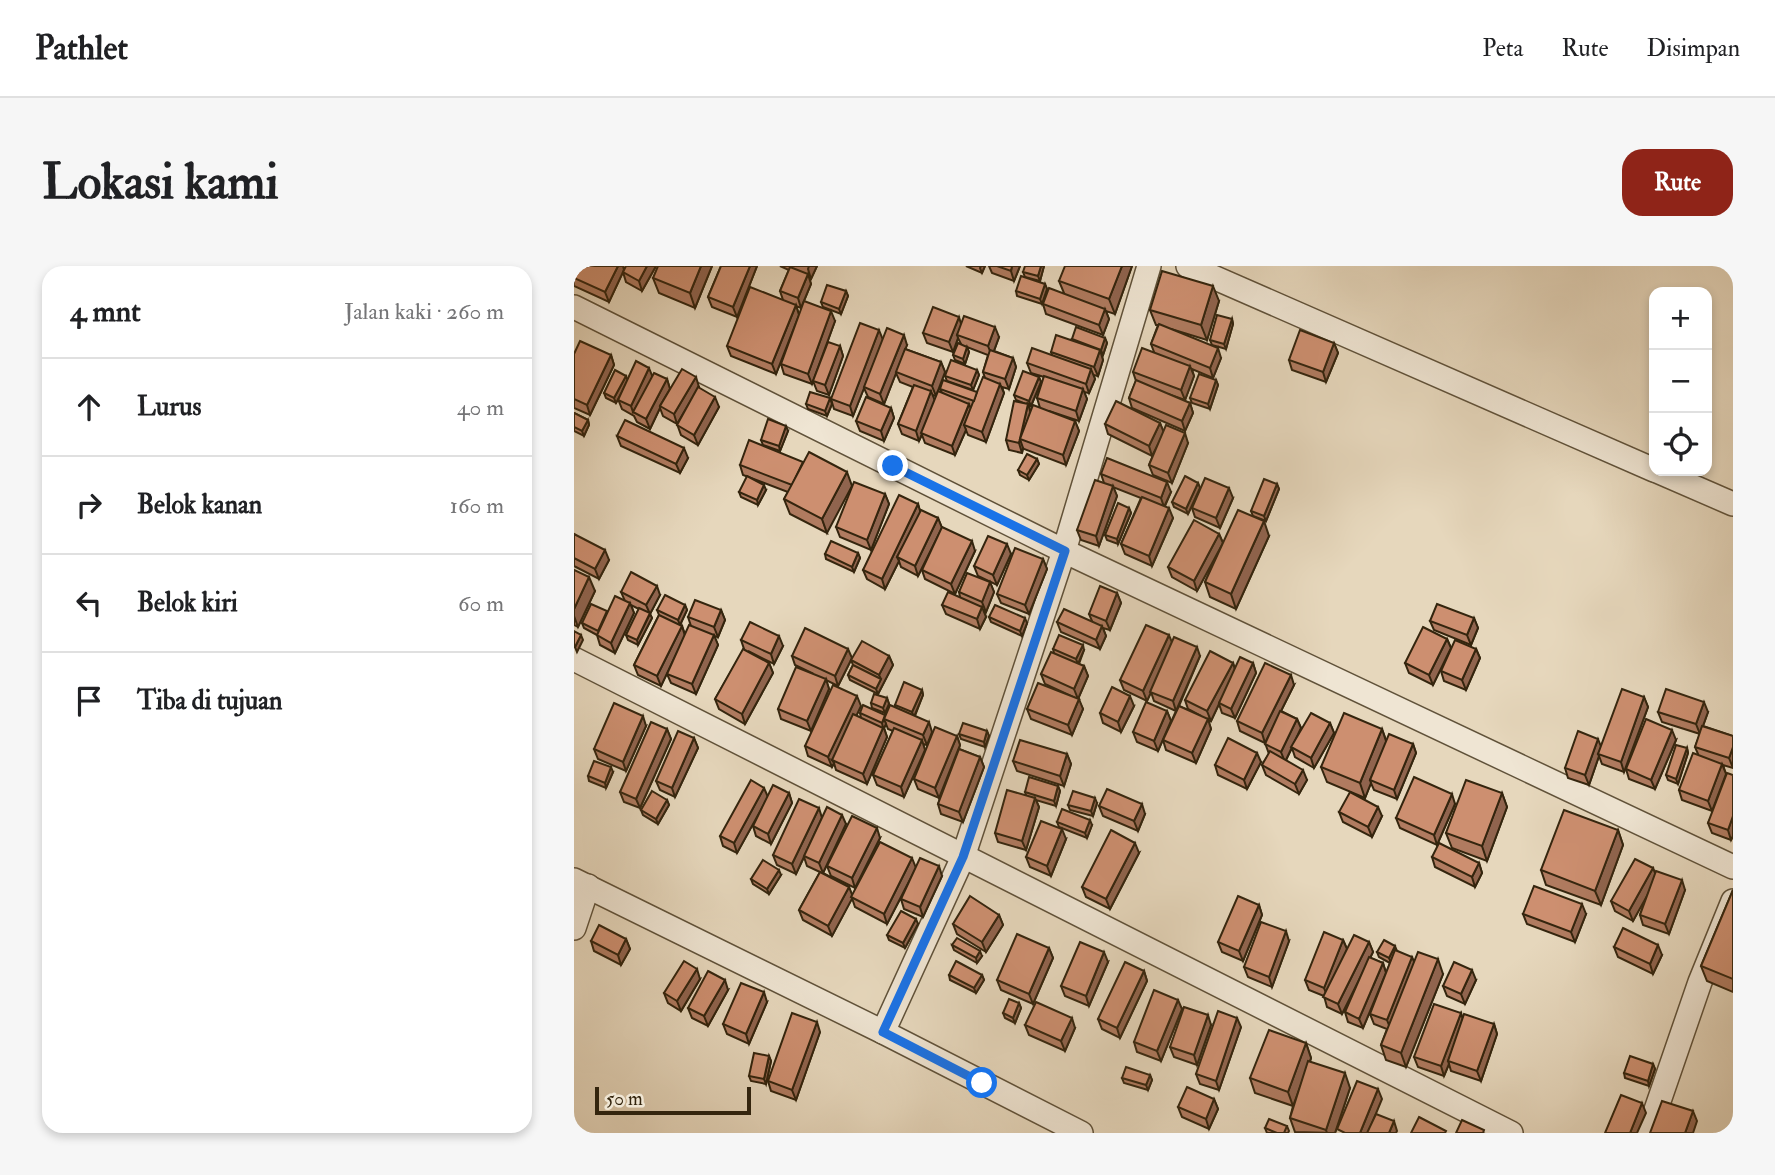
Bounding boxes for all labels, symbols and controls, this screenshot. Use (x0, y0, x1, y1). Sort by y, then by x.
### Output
text: Pathlet (35, 28, 128, 69)
text: Peta (1482, 33, 1523, 64)
text: Rute (1561, 33, 1609, 64)
text: Disimpan (1647, 33, 1740, 64)
button: Rute (1622, 149, 1733, 216)
text: Lokasi kami (42, 152, 279, 213)
map controls (1649, 287, 1712, 476)
button: + (1649, 287, 1712, 350)
text: 4 mnt (70, 293, 141, 330)
text: Jalan kaki · 260 m (344, 297, 504, 326)
button: − (1649, 350, 1712, 413)
icon: ahead (70, 388, 108, 426)
text: Lurus (137, 391, 201, 423)
text: 40 m (457, 393, 504, 422)
button: locate (1649, 413, 1712, 476)
route end (877, 450, 908, 481)
icon: right (70, 486, 108, 524)
text: Belok kanan (137, 489, 262, 521)
text: 160 m (450, 491, 504, 520)
icon: left (70, 584, 108, 622)
text: Belok kiri (137, 587, 238, 619)
text: 60 m (458, 589, 504, 618)
icon: arrive (70, 682, 108, 720)
text: Tiba di tujuan (137, 685, 282, 717)
route start (966, 1067, 997, 1098)
scale bar (595, 1084, 751, 1116)
text: 50 m (606, 1087, 643, 1111)

